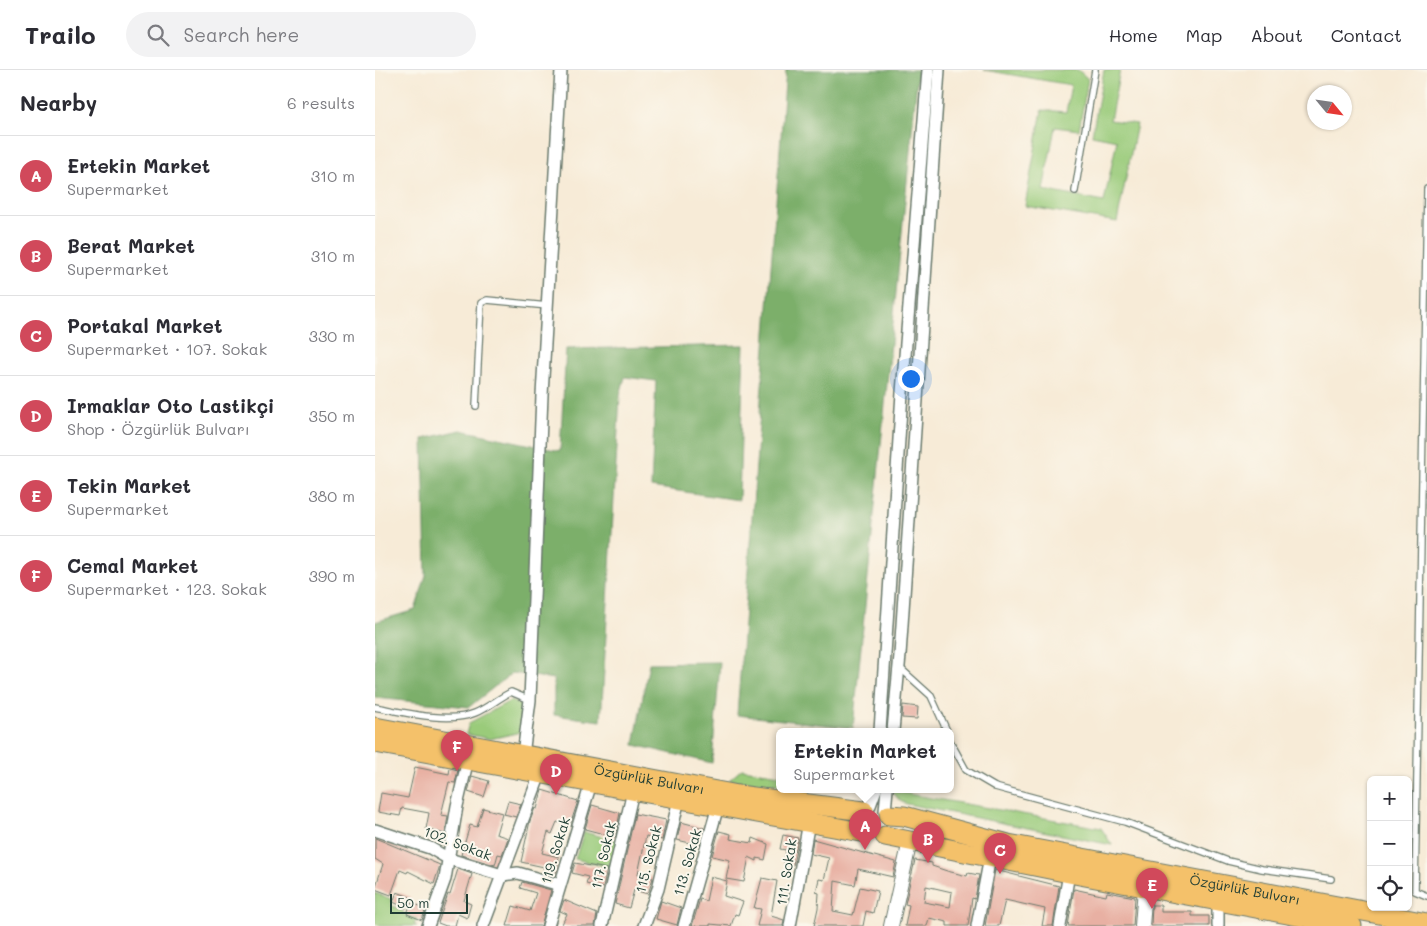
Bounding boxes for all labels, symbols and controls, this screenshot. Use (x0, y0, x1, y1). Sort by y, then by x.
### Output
search box (126, 12, 476, 57)
text: Trailo (25, 19, 96, 50)
icon: search (144, 21, 172, 49)
text: Search here (184, 22, 299, 47)
text: Home (1109, 23, 1158, 47)
text: Map (1186, 23, 1222, 47)
text: About (1250, 23, 1303, 47)
text: Contact (1331, 23, 1402, 47)
north arrow (1307, 85, 1352, 130)
text: Nearby (20, 89, 97, 116)
text: 6 results (287, 92, 355, 113)
text: Ertekin Market (67, 153, 210, 178)
text: A (30, 165, 42, 186)
text: 310 m (311, 165, 355, 186)
text: Supermarket (67, 178, 169, 199)
text: Berat Market (67, 233, 195, 258)
text: B (31, 245, 41, 266)
text: 310 m (311, 245, 355, 266)
text: Supermarket (67, 258, 169, 279)
text: Portakal Market (67, 313, 222, 338)
text: C (30, 325, 42, 346)
text: 330 m (309, 325, 355, 346)
text: Supermarket · 107. Sokak (67, 338, 267, 359)
your location (898, 366, 924, 392)
text: Irmaklar Oto Lastikçi (67, 393, 275, 418)
text: D (30, 405, 42, 426)
text: 350 m (309, 405, 355, 426)
text: Shop · Özgürlük Bulvarı (67, 418, 250, 439)
text: Tekin Market (67, 473, 191, 498)
text: E (31, 485, 41, 506)
text: 380 m (308, 485, 355, 506)
text: Supermarket (67, 498, 169, 519)
text: Cemal Market (67, 553, 198, 578)
text: F (31, 565, 41, 586)
text: 390 m (308, 565, 355, 586)
text: Supermarket · 123. Sokak (67, 578, 267, 599)
popup (776, 728, 954, 793)
pin: F (441, 730, 473, 771)
text: Ertekin Market (793, 738, 937, 763)
pin: D (540, 754, 572, 795)
street label: Özgürlük Bulvarı (592, 759, 706, 798)
text: Supermarket (793, 763, 895, 784)
map controls (1367, 776, 1412, 911)
button: + (1367, 776, 1412, 821)
pin: A (849, 809, 881, 850)
street label: 119. Sokak (536, 814, 574, 886)
street label: 117. Sokak (586, 819, 620, 891)
street label: 102. Sokak (421, 821, 495, 865)
button: − (1367, 821, 1412, 866)
pin: B (912, 822, 944, 863)
street label: 115. Sokak (630, 823, 666, 895)
street label: 113. Sokak (668, 826, 706, 898)
pin: C (984, 833, 1016, 874)
street label: 111. Sokak (771, 837, 801, 907)
button: locate (1367, 866, 1412, 911)
pin: E (1136, 868, 1168, 909)
street label: Özgürlük Bulvarı (1188, 869, 1302, 908)
scale bar (390, 891, 467, 914)
text: 50 m (397, 893, 429, 912)

